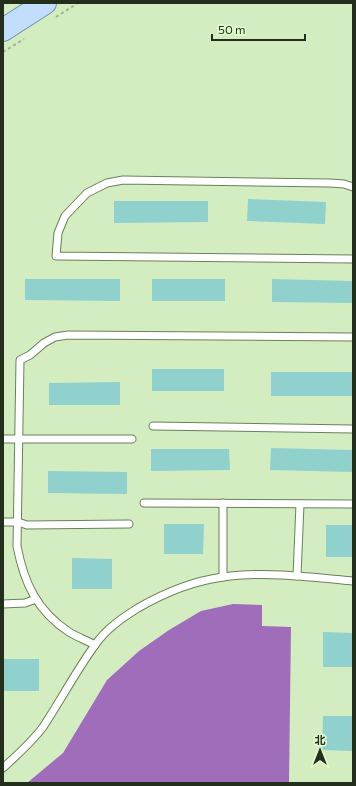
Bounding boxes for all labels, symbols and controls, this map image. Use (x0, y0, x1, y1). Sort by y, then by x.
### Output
scale bar (212, 16, 305, 42)
text: 50 m (218, 22, 246, 36)
north arrow (300, 730, 340, 770)
text: 北 (315, 733, 326, 746)

